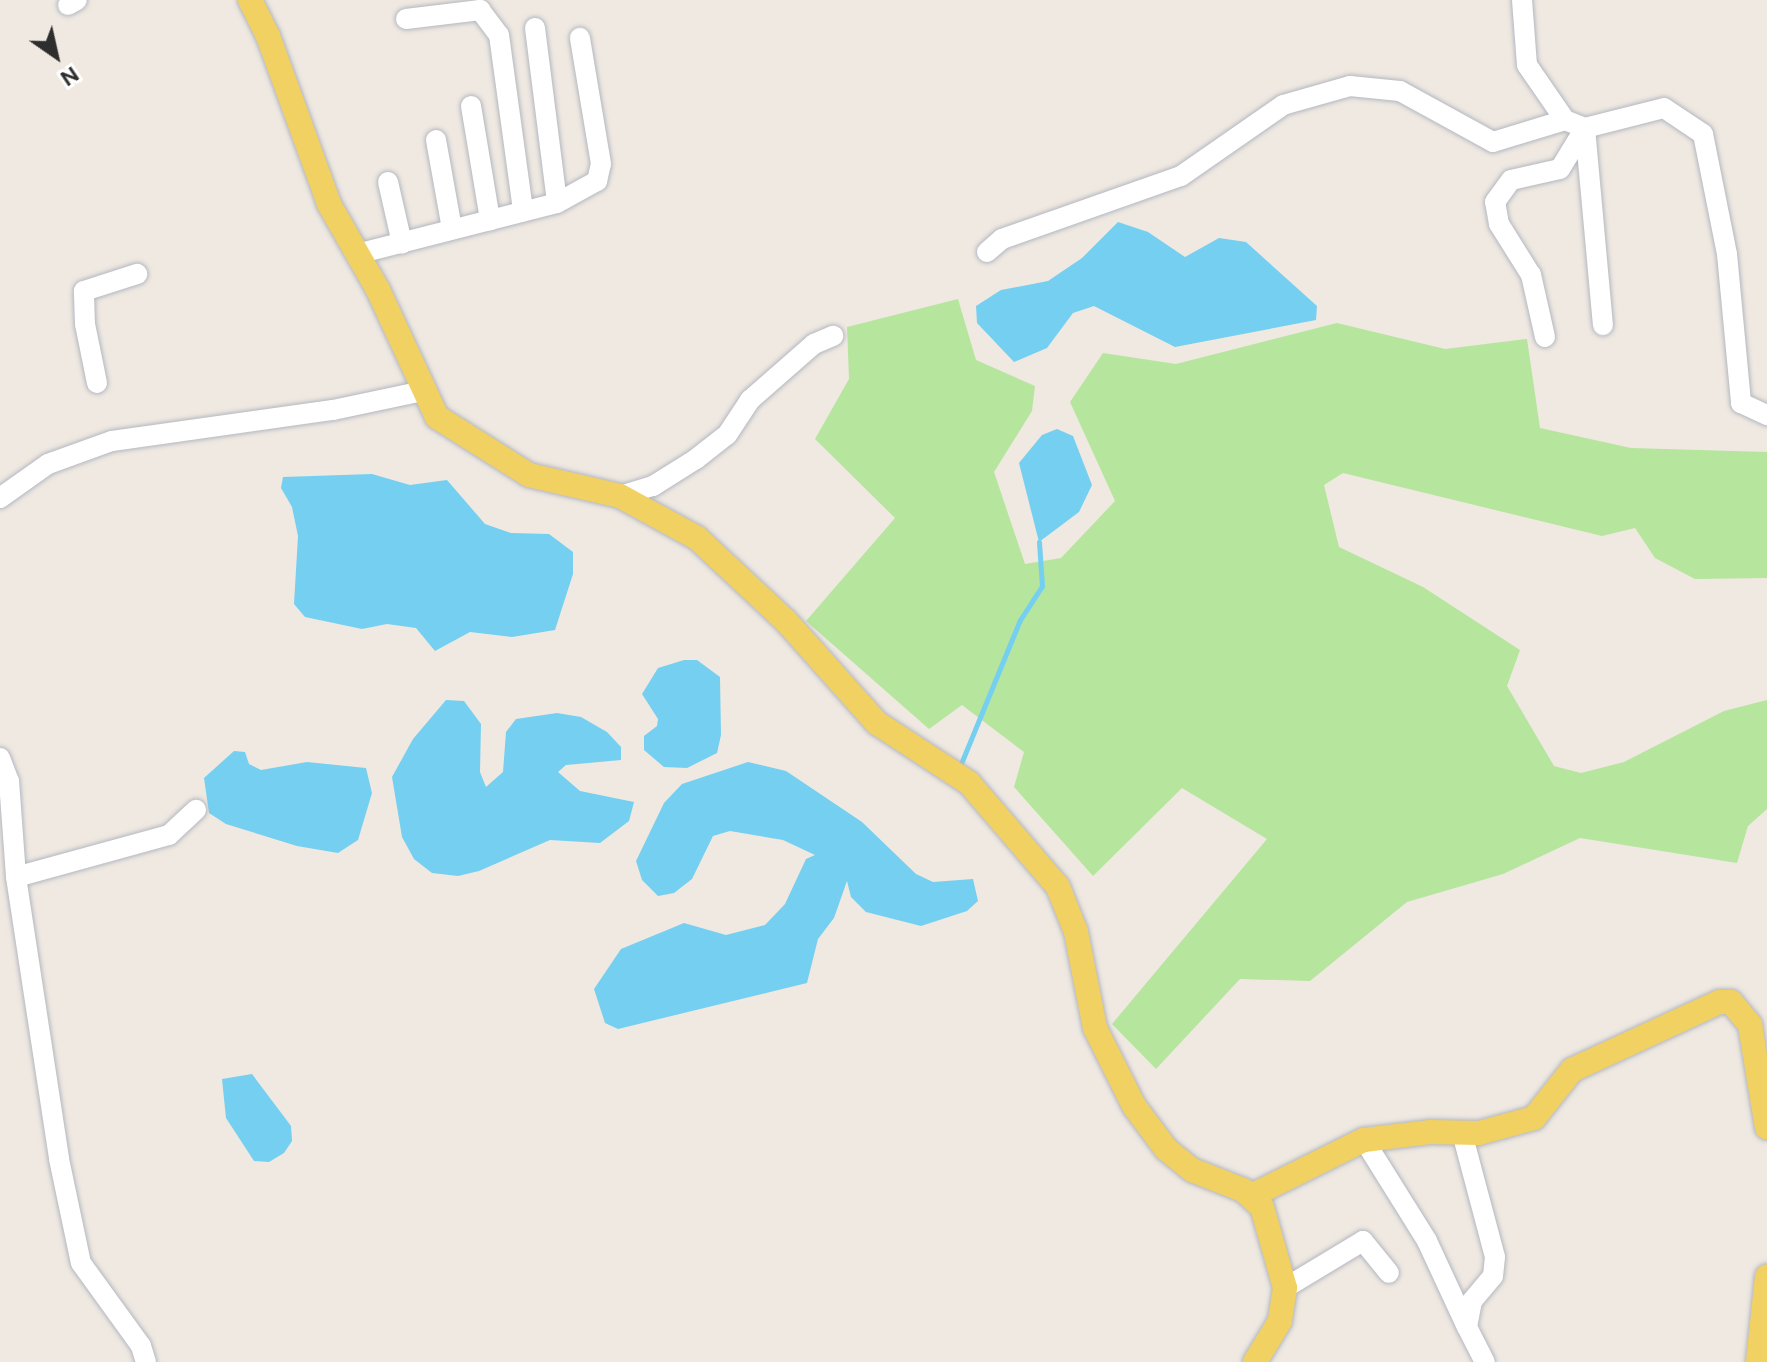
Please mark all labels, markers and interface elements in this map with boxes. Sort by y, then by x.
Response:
north arrow [16,16,96,96]
text: N [55,60,84,93]

